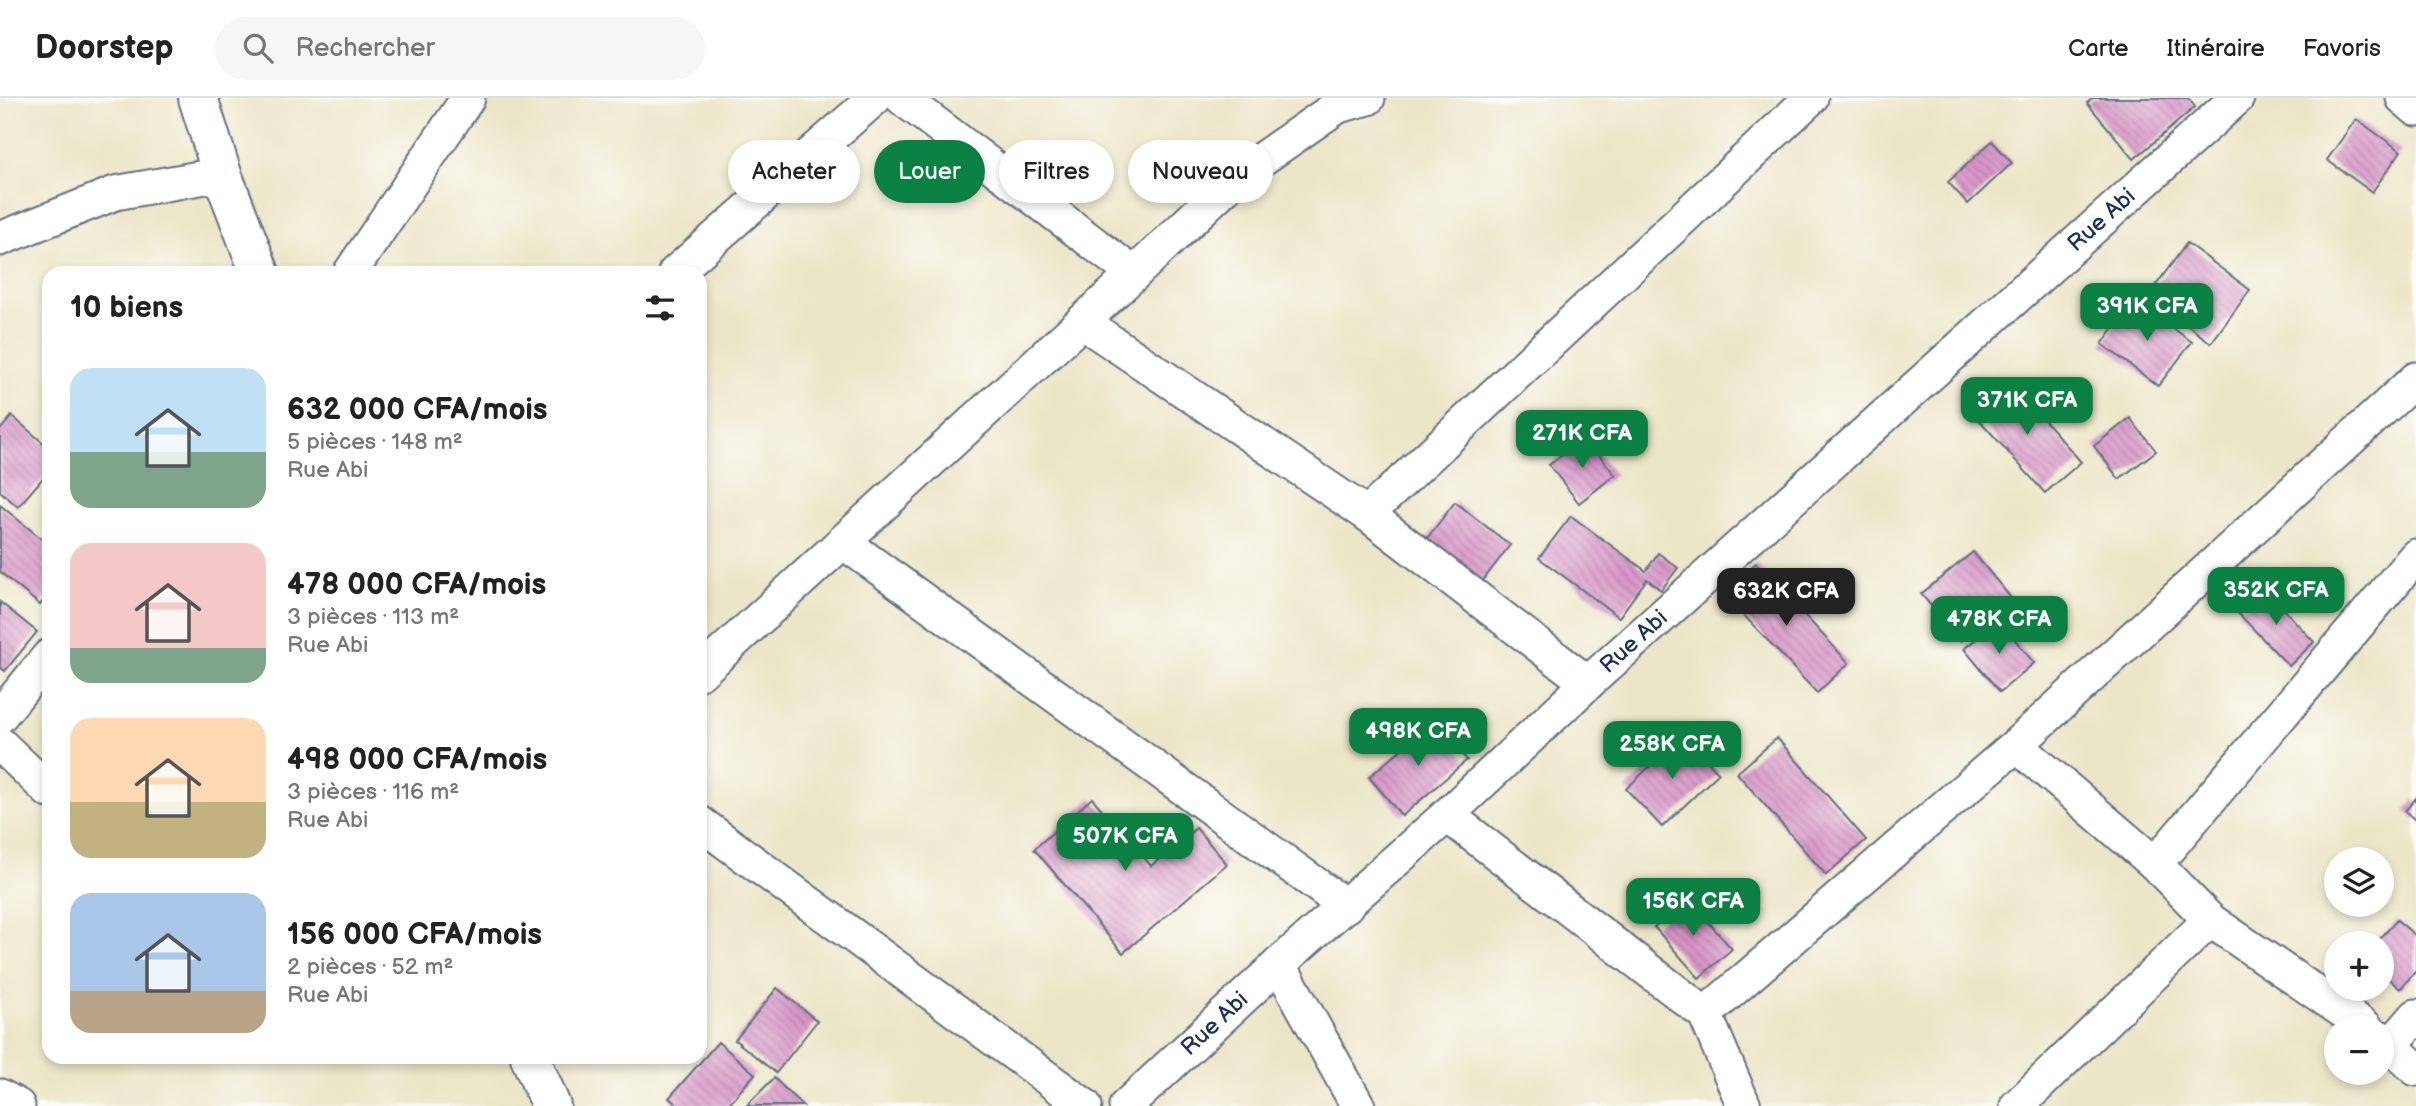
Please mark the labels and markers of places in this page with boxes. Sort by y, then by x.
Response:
pin: 391K CFA [2075,284,2219,343]
pin: 371K CFA [1955,378,2099,437]
pin: 271K CFA [1510,410,1654,470]
pin: 632K CFA [1714,568,1858,628]
pin: 352K CFA [2204,568,2348,627]
pin: 478K CFA [1927,596,2071,656]
pin: 498K CFA [1346,708,1490,768]
pin: 258K CFA [1600,722,1744,781]
pin: 507K CFA [1053,814,1197,873]
pin: 156K CFA [1621,878,1765,938]

